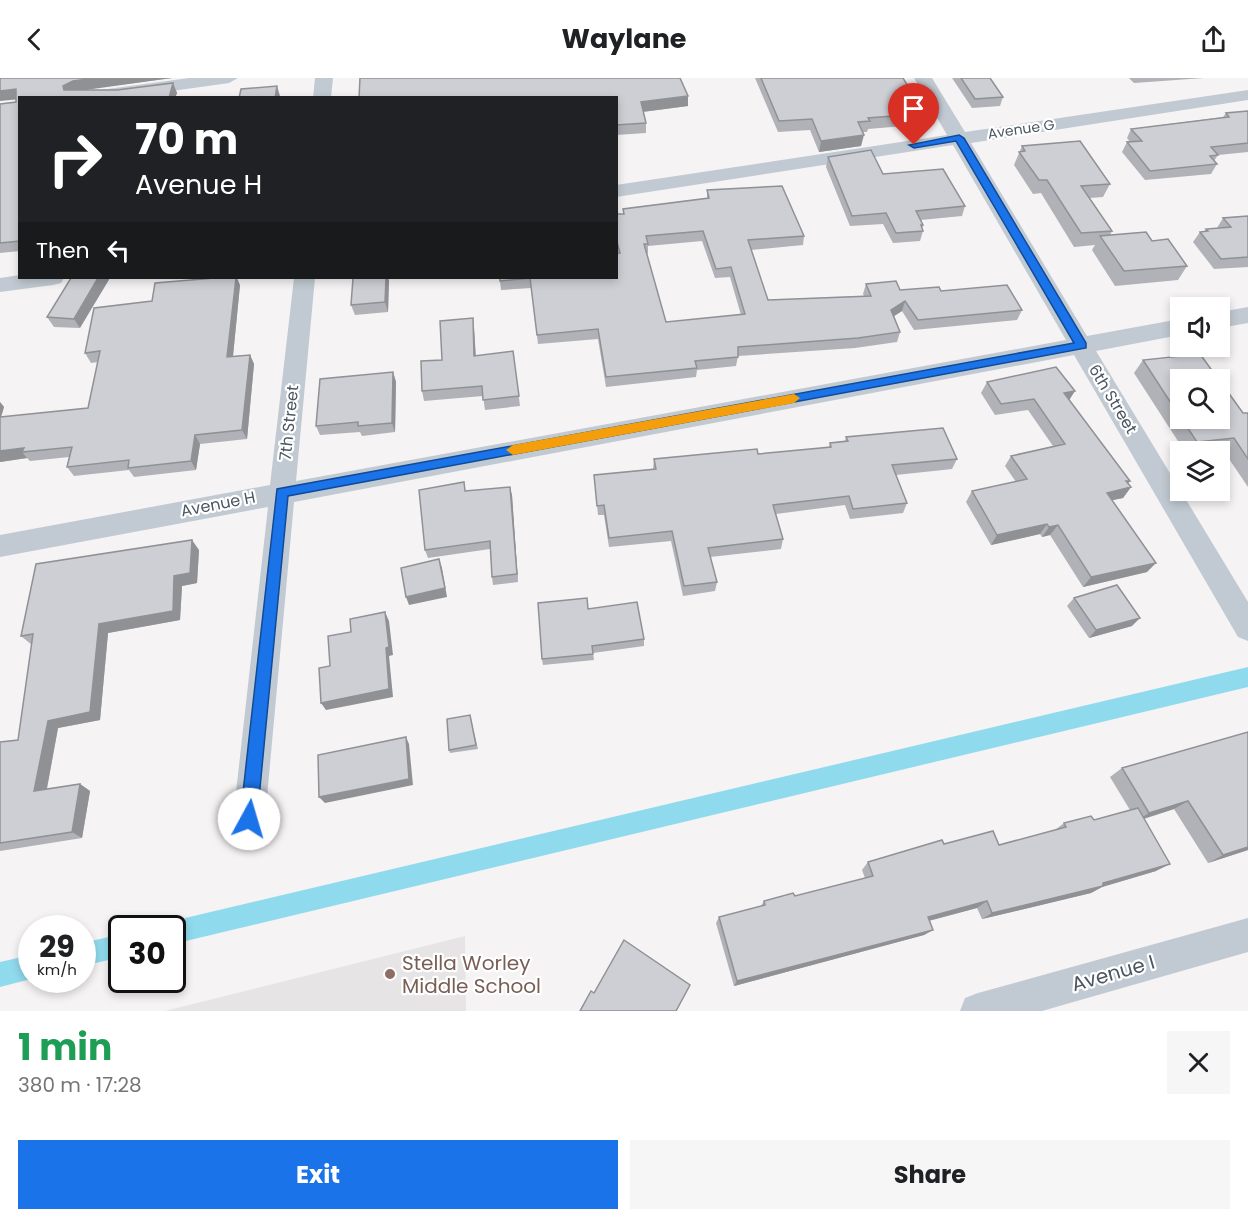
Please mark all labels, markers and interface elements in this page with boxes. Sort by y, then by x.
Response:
text: Waylane [562,20,686,57]
icon: back [18,23,51,56]
icon: share [1197,23,1230,56]
pin [888,83,939,145]
icon: arrive [897,92,930,125]
text: 70 m [135,110,238,169]
street label: Avenue G [986,114,1056,144]
icon: right [36,120,114,198]
text: Avenue H [135,166,262,203]
icon: left [102,234,135,267]
text: Then [36,235,90,266]
map controls [1170,297,1230,501]
button: sound [1170,297,1230,357]
street label: 6th Street [1083,360,1143,438]
button: search [1170,369,1230,429]
street label: 7th Street [274,384,304,462]
button: layers [1170,441,1230,501]
street label: Avenue H [179,486,257,522]
position arrow [217,787,281,851]
speed limit sign: 30 [108,915,186,993]
text: 29 [39,925,75,968]
street label: Avenue I [1068,948,1158,998]
place label: Stella Worley Middle School [402,949,541,1000]
text: km/h [37,959,77,980]
marker: Stella Worley Middle School [383,967,397,981]
text: 1 min [18,1022,112,1073]
button: close [1167,1031,1230,1094]
text: 380 m · 17:28 [18,1071,142,1099]
button: Exit [18,1140,618,1209]
button: Share [630,1140,1230,1209]

